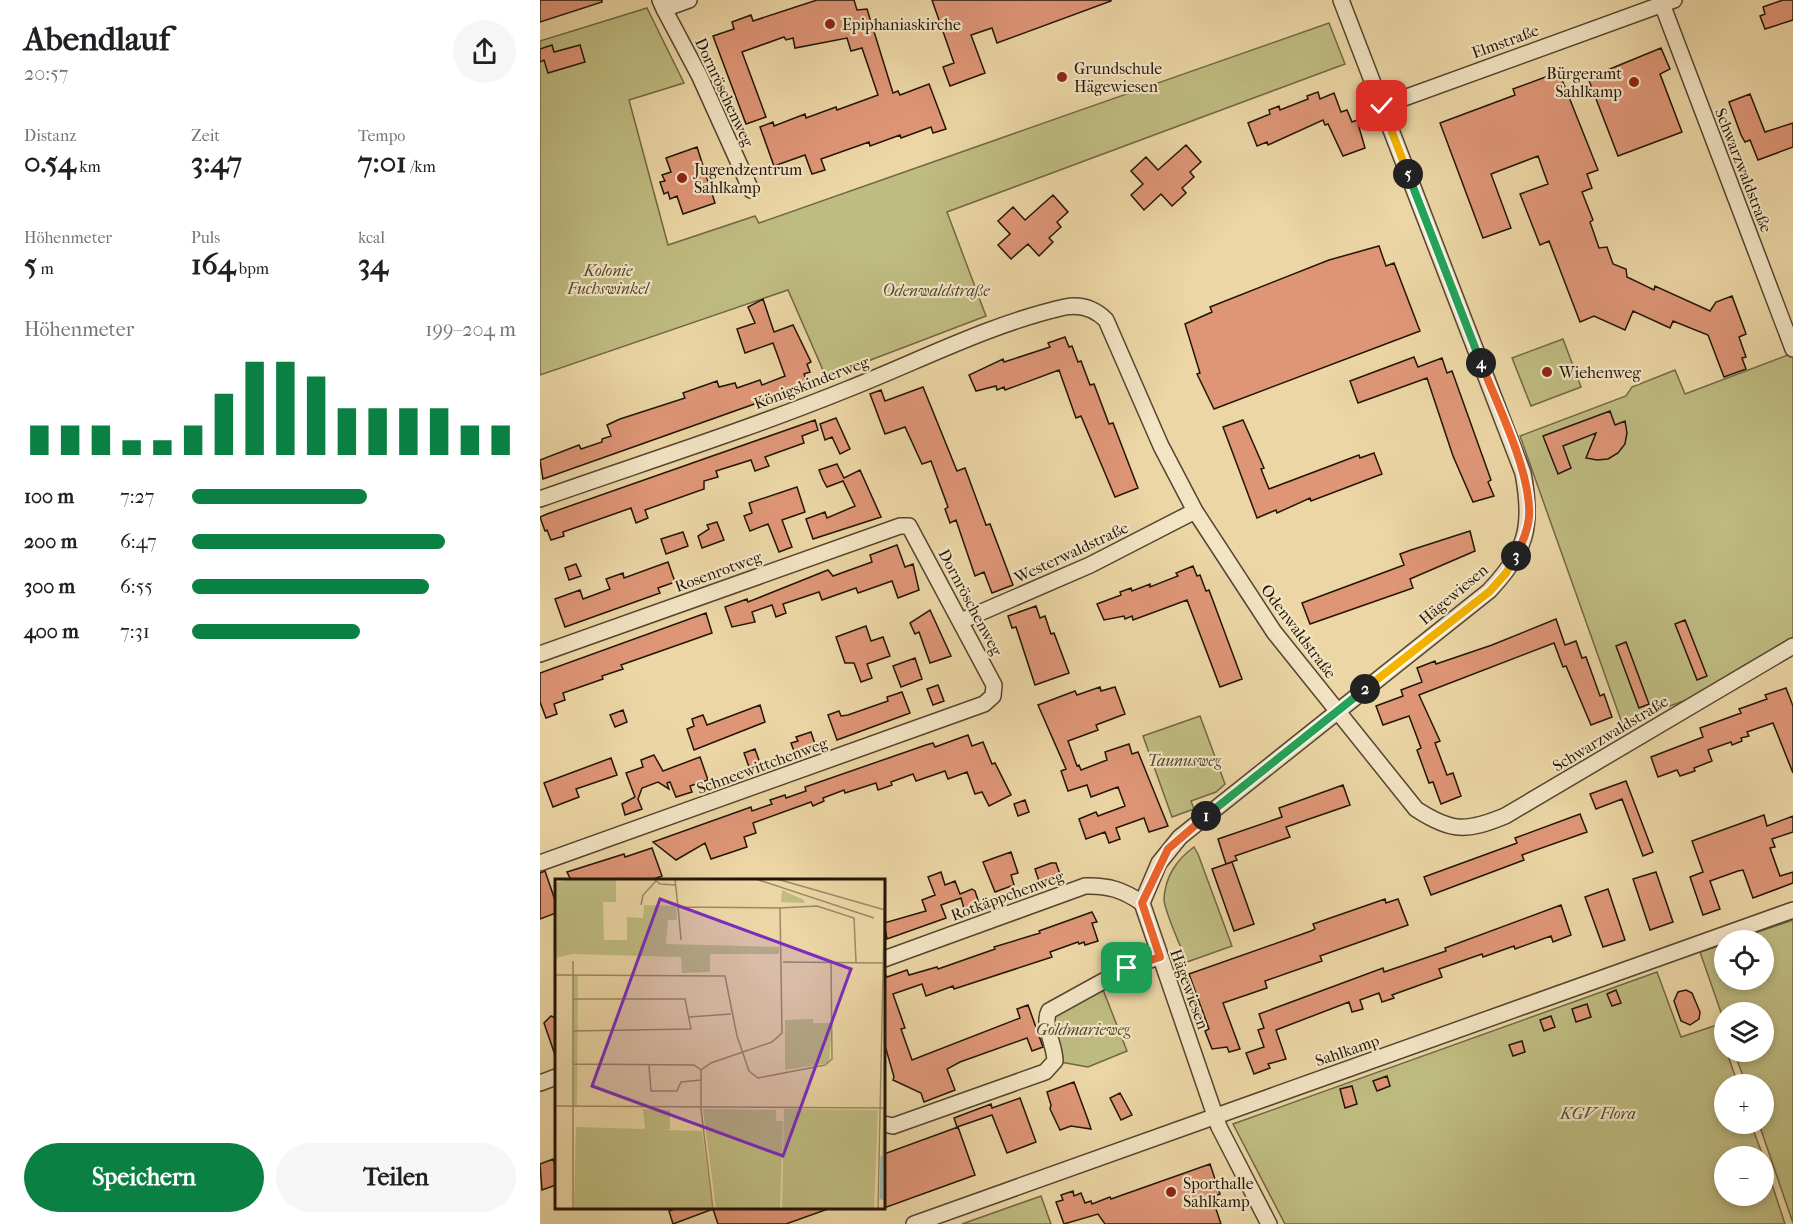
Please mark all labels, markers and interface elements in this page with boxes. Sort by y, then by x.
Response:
place label: Epiphaniaskirche [842,15,961,34]
marker: Epiphaniaskirche [823,17,837,31]
text: Abendlauf [24,20,170,59]
button: share [453,20,516,83]
street label: Elmstraße [1469,21,1541,62]
street label: Dornröschenweg [691,35,758,150]
place label: Grundschule Hägewiesen [1074,59,1162,96]
text: 20:57 [24,62,68,85]
place label: Bürgeramt Sahlkamp [1546,64,1622,101]
marker: Grundschule Hägewiesen [1055,70,1069,84]
marker: Bürgeramt Sahlkamp [1627,75,1641,89]
pin [1356,80,1407,131]
icon: check [1365,89,1398,122]
street label: Schwarzwaldstraße [1711,105,1776,235]
text: Distanz [24,126,76,145]
text: Zeit [191,126,220,145]
text: Tempo [358,126,405,145]
text: 0.54 [24,145,76,180]
text: 3:47 [191,145,242,180]
text: 7:01 [358,145,407,180]
text: km [76,157,101,176]
text: /km [407,157,436,176]
pin: 5 [1393,159,1423,189]
place label: Jugendzentrum Sahlkamp [692,160,803,197]
text: 5 [1405,164,1411,183]
marker: Jugendzentrum Sahlkamp [675,171,689,185]
text: Höhenmeter [24,228,112,247]
text: Puls [191,228,220,247]
text: kcal [358,228,385,247]
text: 5 [24,247,37,282]
text: 164 [191,247,235,282]
text: 34 [358,247,388,282]
text: m [37,259,54,278]
text: bpm [235,259,269,278]
park label: Kolonie Fuchswinkel [566,261,651,298]
park label: Odenwaldstraße [882,281,990,300]
text: Höhenmeter [24,318,134,341]
text: 199–204 m [425,318,516,341]
pin: 4 [1466,348,1496,378]
street label: Königskinderweg [751,352,872,413]
text: 4 [1476,353,1486,372]
place label: Wiehenweg [1558,363,1641,382]
marker: Wiehenweg [1540,365,1554,379]
text: 100 m [24,485,74,508]
text: 7:27 [120,485,154,508]
street label: Westerwaldstraße [1010,518,1131,588]
text: 200 m [24,530,77,553]
text: 6:47 [120,530,157,553]
pin: 3 [1501,541,1531,571]
street label: Dornröschenweg [935,546,1007,659]
text: 3 [1513,546,1519,565]
street label: Rosenrotweg [672,547,765,596]
street label: Hägewiesen [1415,560,1492,629]
text: 300 m [24,575,75,598]
text: 6:55 [120,575,153,598]
street label: Odenwaldstraße [1257,580,1340,682]
text: 400 m [24,620,79,643]
text: 7:31 [120,620,150,643]
pin: 2 [1350,674,1380,704]
text: 2 [1361,679,1369,698]
street label: Schwarzwaldstraße [1549,691,1672,775]
street label: Schneewittchenweg [694,733,831,798]
park label: Taunusweg [1147,751,1222,770]
pin: 1 [1191,801,1221,831]
text: 1 [1203,806,1209,825]
street label: Rotkäppchenweg [948,866,1067,925]
inset map [555,879,885,1209]
map controls [1714,930,1774,1206]
button: locate [1714,930,1774,990]
pin [1101,942,1152,993]
street label: Hägewiesen [1166,946,1213,1033]
icon: arrive [1110,951,1143,984]
button: layers [1714,1002,1774,1062]
park label: Goldmarieweg [1036,1020,1131,1039]
street label: Sahlkamp [1313,1031,1382,1070]
button: + [1714,1074,1774,1134]
park label: KGV Flora [1559,1104,1636,1123]
button: Speichern [24,1143,264,1212]
button: Teilen [276,1143,516,1212]
button: − [1714,1146,1774,1206]
place label: Sporthalle Sahlkamp [1183,1174,1254,1211]
marker: Sporthalle Sahlkamp [1164,1185,1178,1199]

